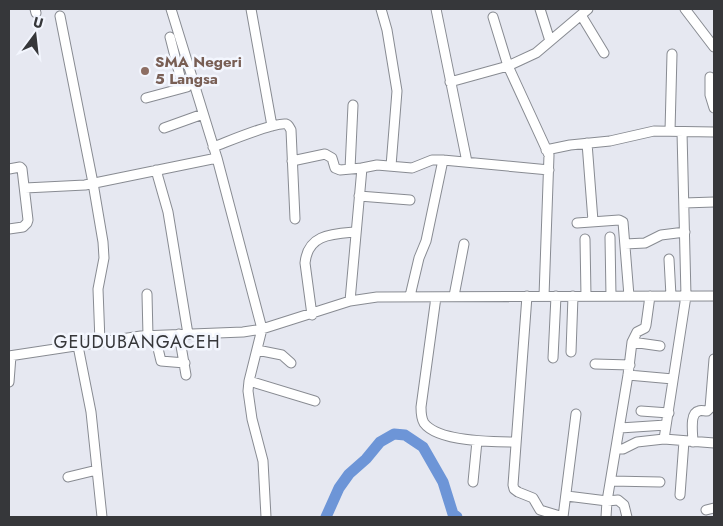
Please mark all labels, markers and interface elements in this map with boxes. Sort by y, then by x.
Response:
north arrow [10,10,60,60]
text: U [31,12,46,33]
place label: SMA Negeri 5 Langsa [155,51,242,90]
marker: SMA Negeri 5 Langsa [139,65,151,77]
district label: GEUDUBANGACEH [53,329,221,355]

